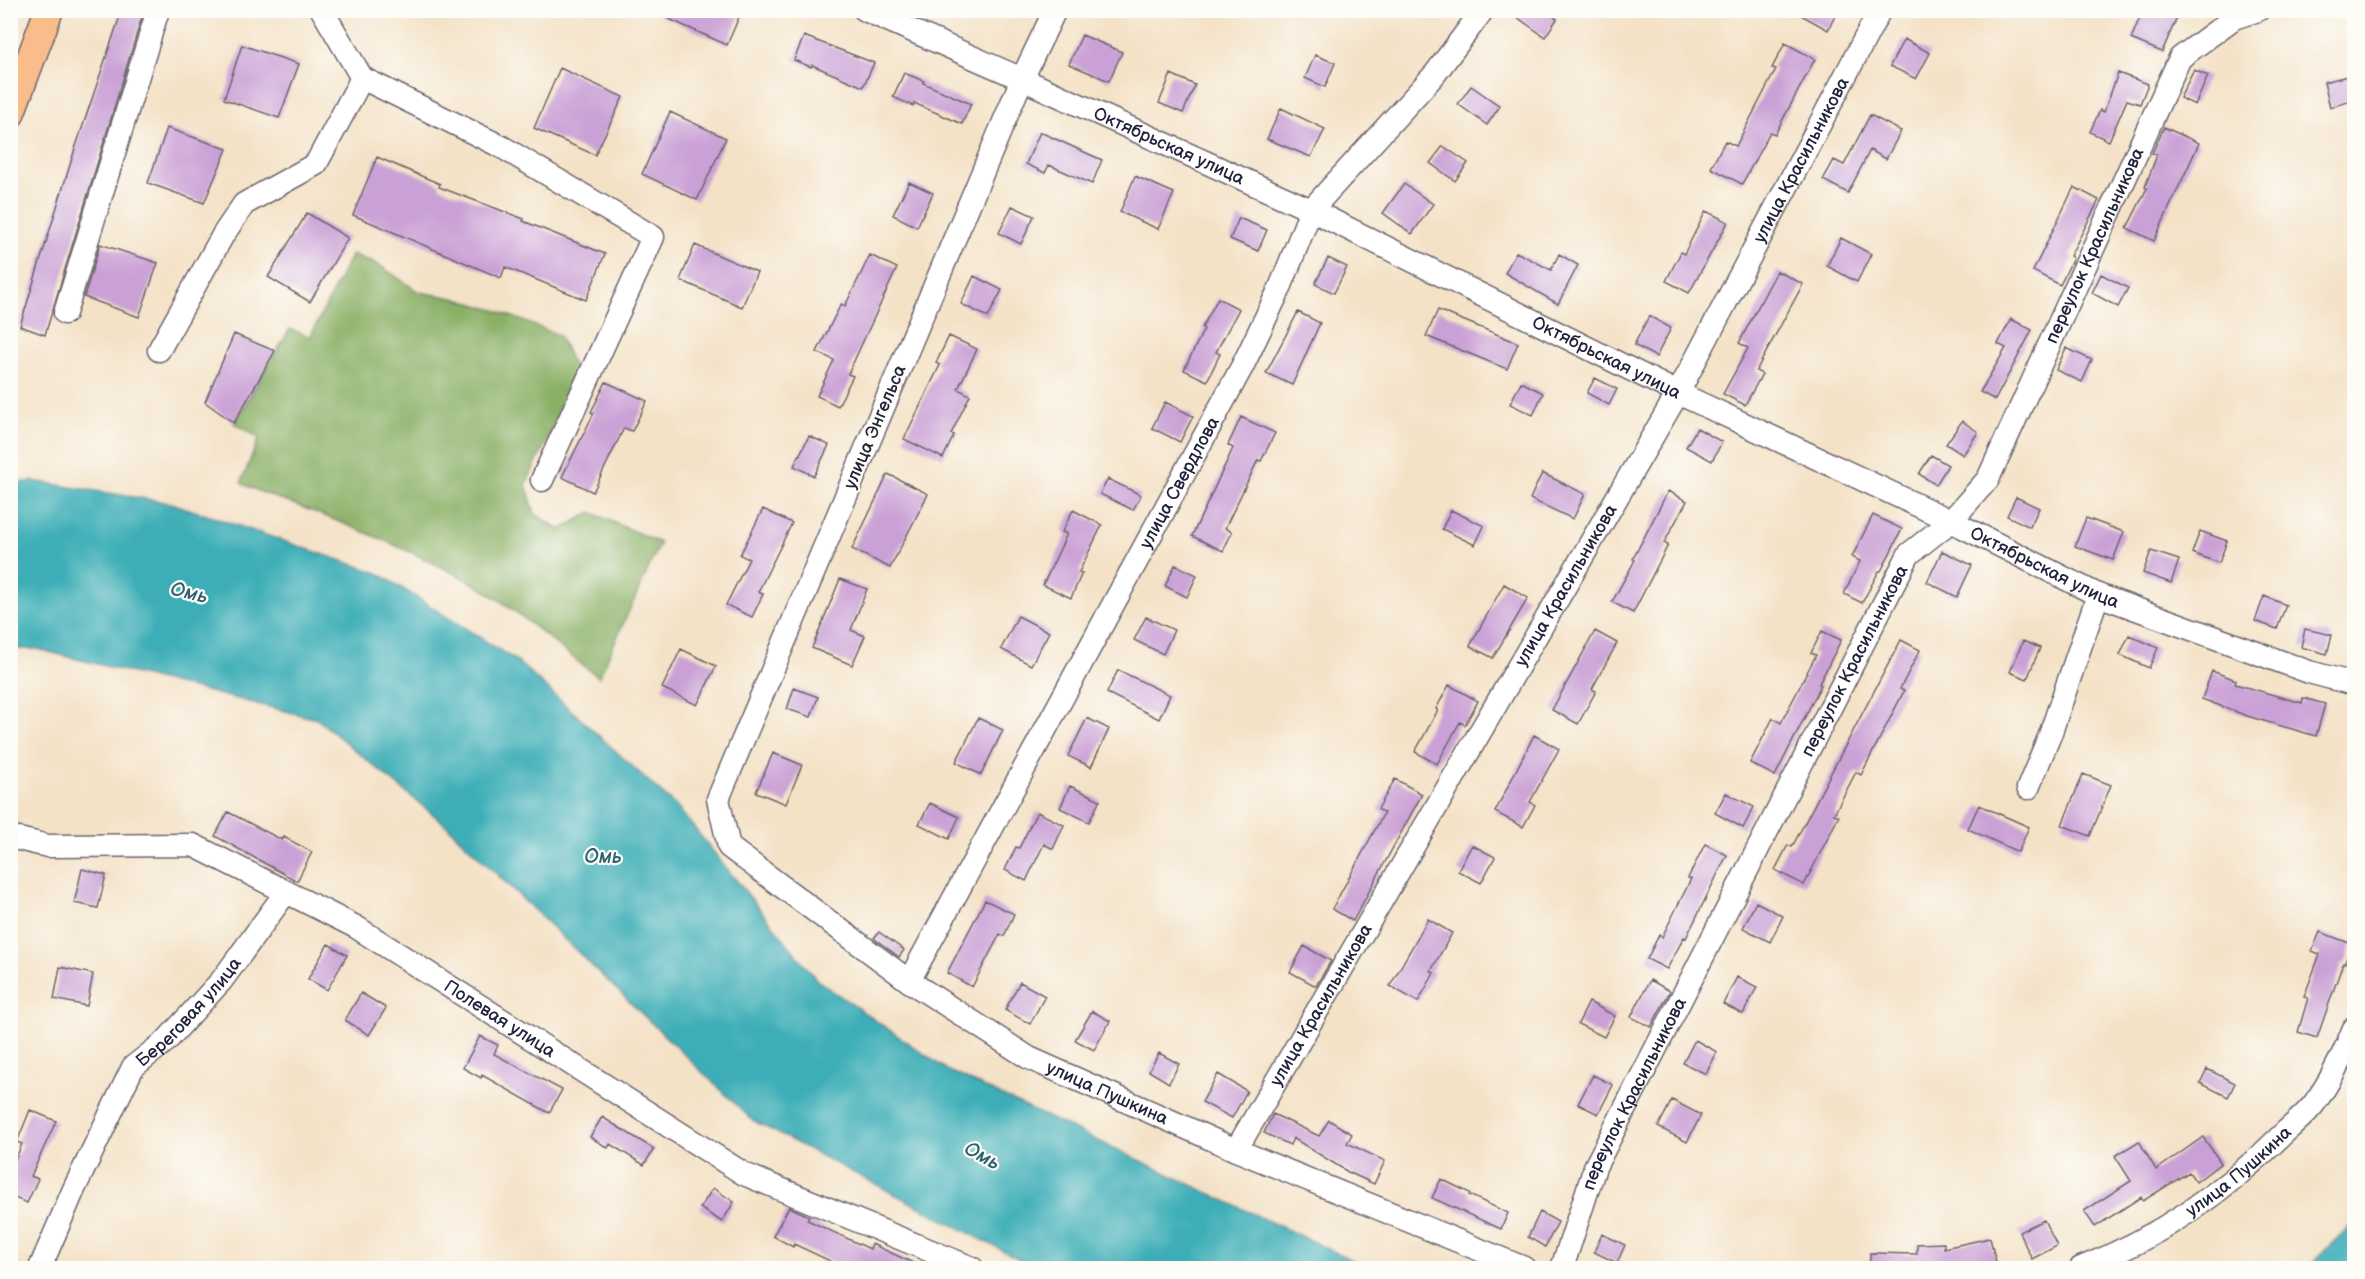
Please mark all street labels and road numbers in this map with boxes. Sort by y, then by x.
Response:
street label: улица Красильникова [1749,73,1853,246]
street label: Октябрьская улица [1090,102,1248,189]
street label: переулок Красильникова [2041,144,2148,347]
street label: Октябрьская улица [1529,312,1685,403]
street label: улица Энгельса [839,361,911,492]
street label: улица Свердлова [1135,413,1224,552]
street label: улица Красильникова [1510,500,1621,670]
street label: Октябрьская улица [1967,522,2122,612]
street label: переулок Красильникова [1797,561,1912,760]
street label: улица Красильникова [1265,920,1376,1090]
street label: Береговая улица [132,953,246,1071]
street label: Полевая улица [440,975,560,1062]
street label: переулок Красильникова [1578,994,1691,1193]
street label: улица Пушкина [1043,1057,1172,1129]
street label: улица Пушкина [2182,1121,2296,1221]

